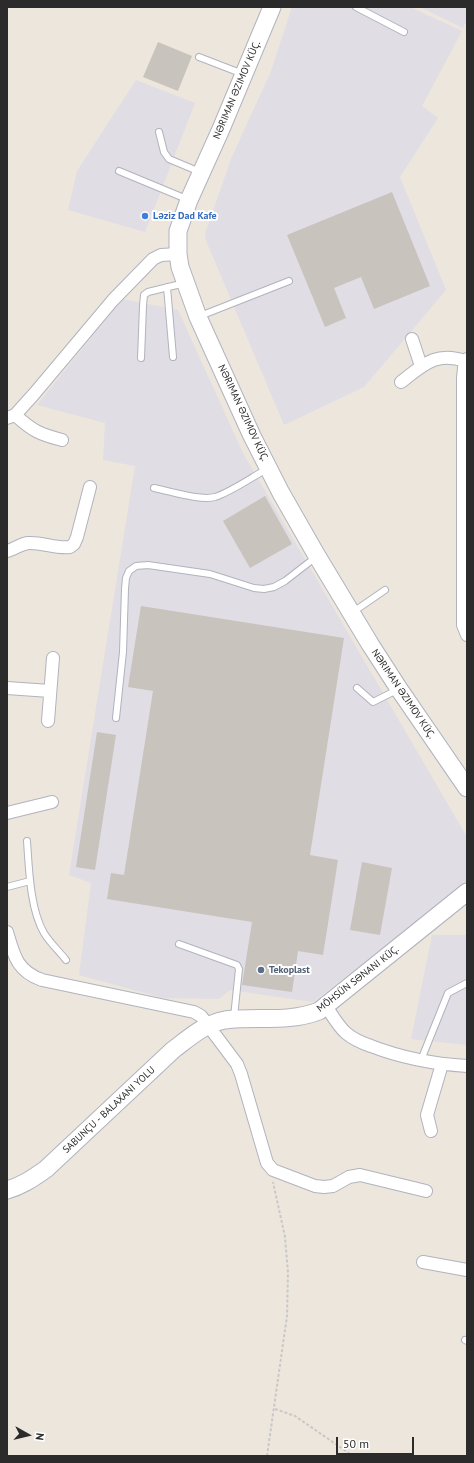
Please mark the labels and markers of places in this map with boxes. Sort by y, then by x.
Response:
place label: Ləziz Dad Kafe [153,210,217,222]
marker: Ləziz Dad Kafe [140,211,150,221]
place label: Tekoplast [269,964,310,976]
marker: Tekoplast [256,965,266,975]

